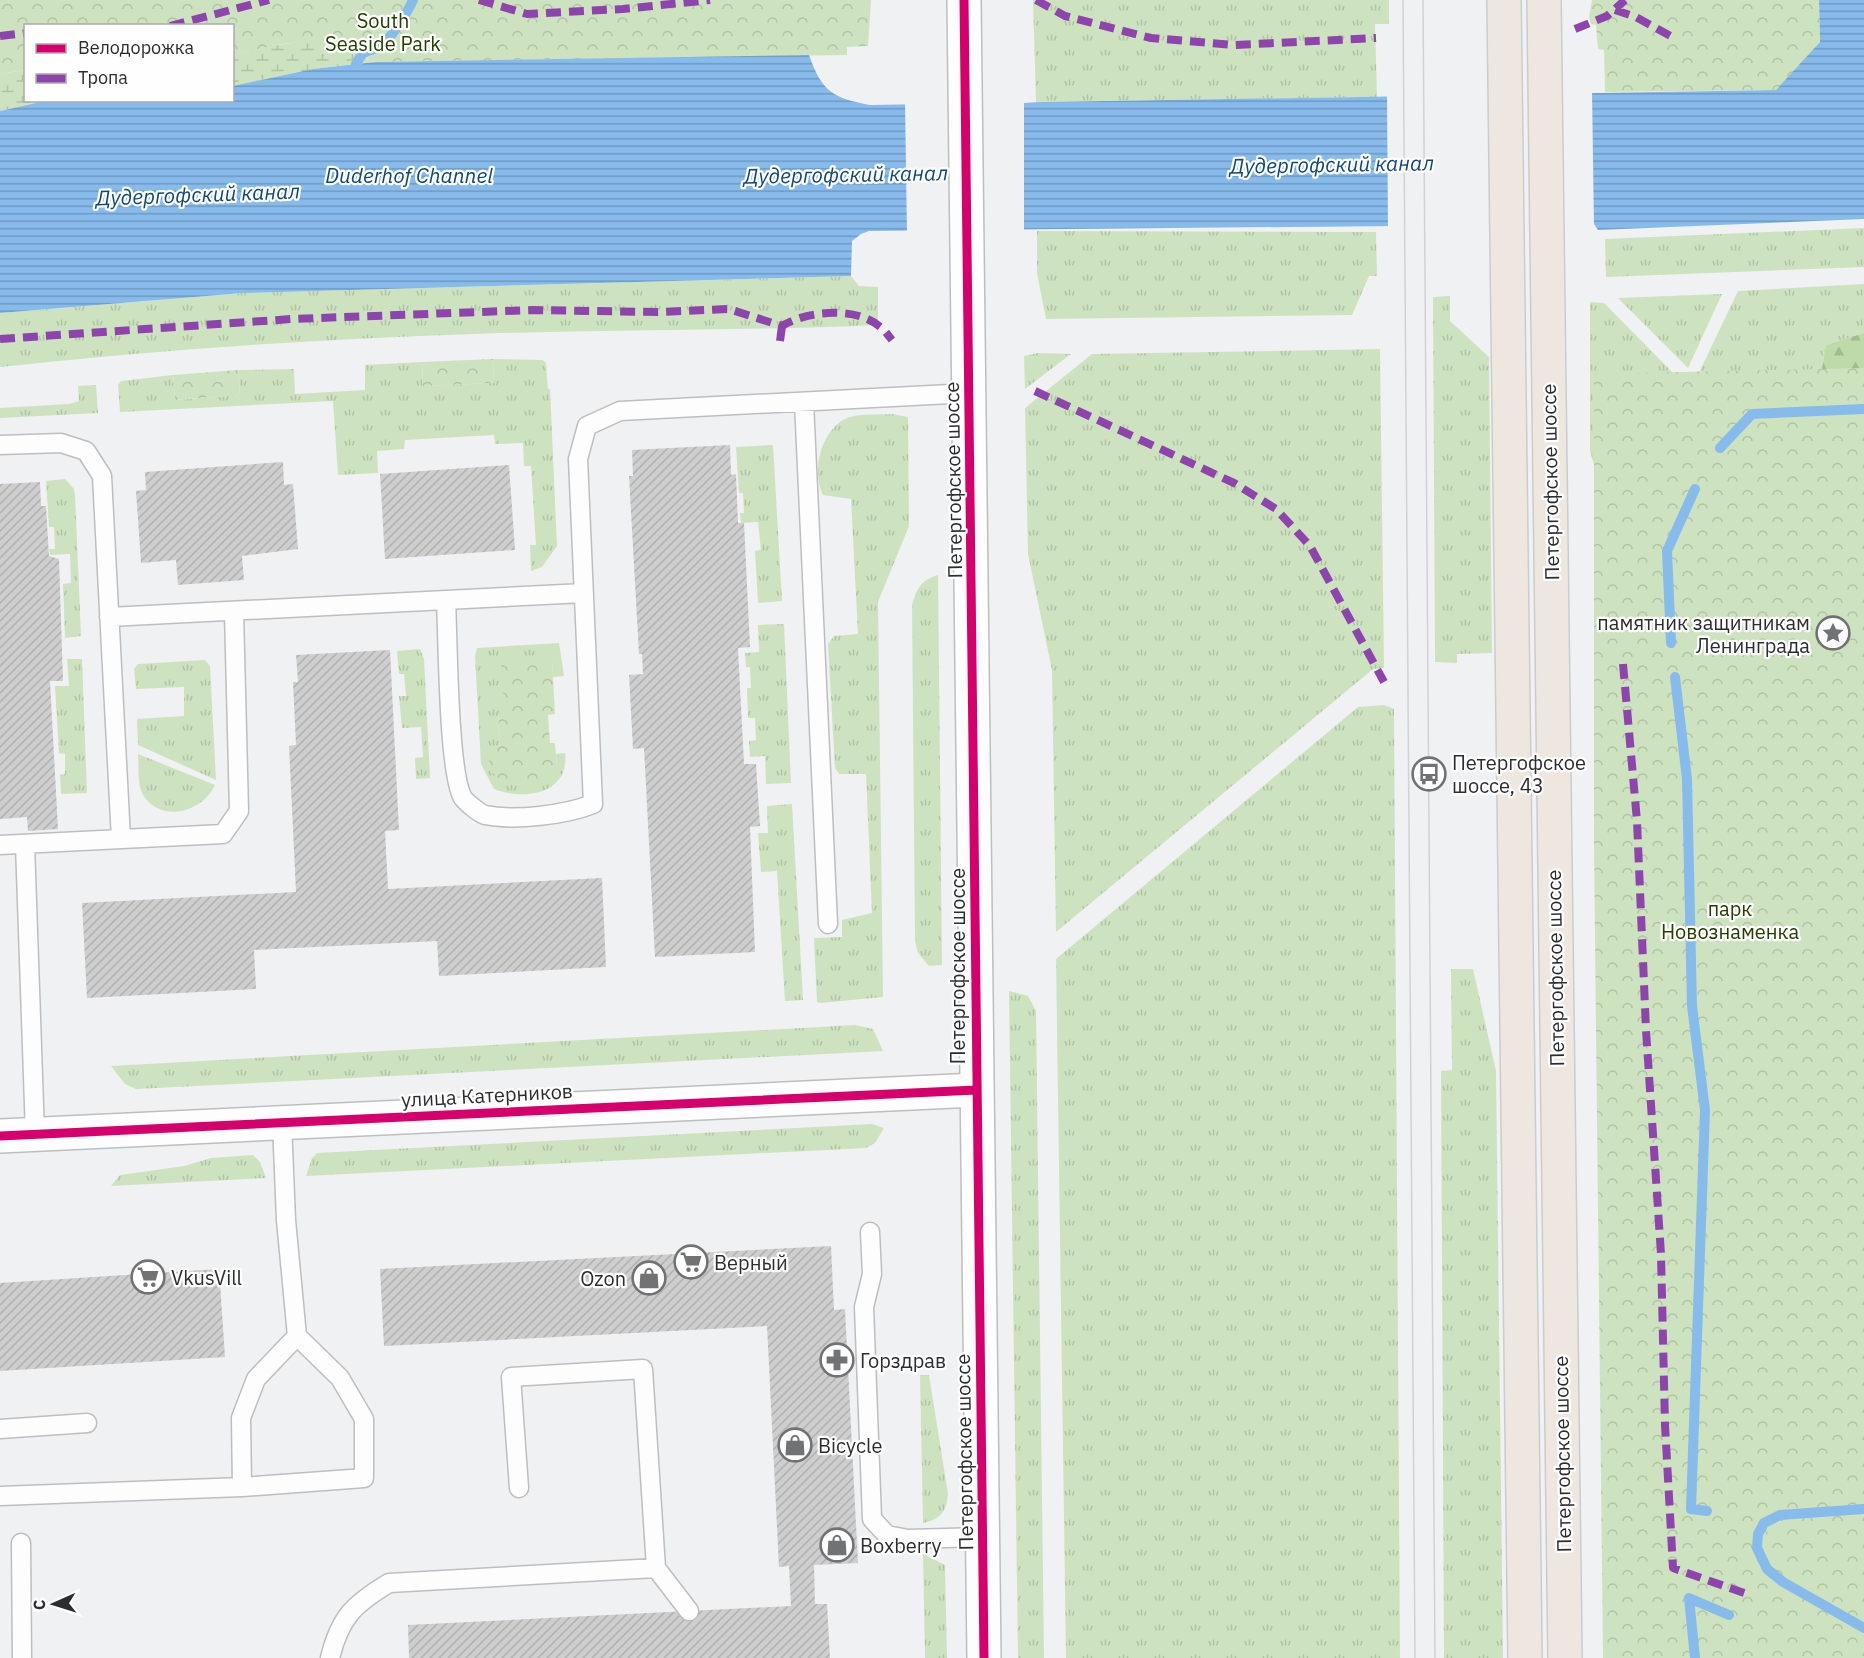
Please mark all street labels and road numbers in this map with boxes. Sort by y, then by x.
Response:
street label: Петергофское шоссе [938,381,968,579]
street label: Петергофское шоссе [1535,383,1565,581]
street label: Петергофское шоссе [944,868,971,1064]
street label: Петергофское шоссе [1540,869,1570,1067]
street label: улица Катерников [400,1077,574,1113]
street label: Петергофское шоссе [949,1353,979,1551]
street label: Петергофское шоссе [1547,1355,1577,1553]

